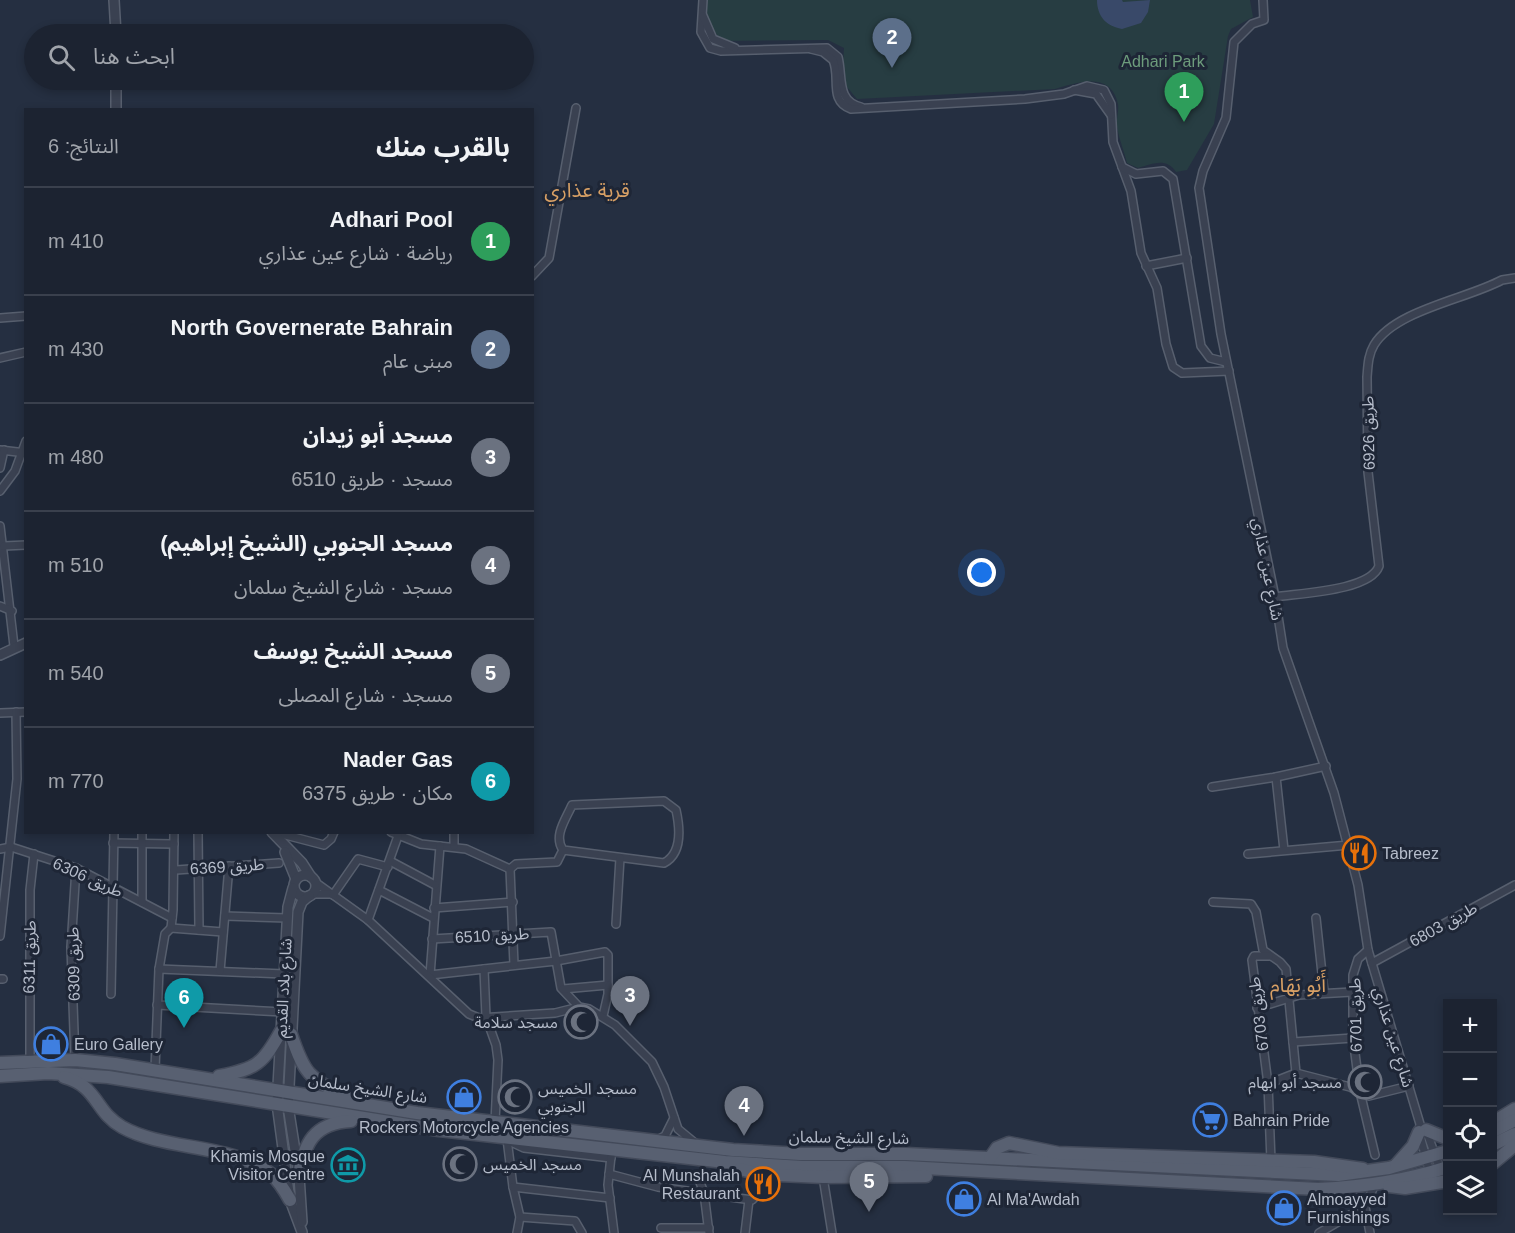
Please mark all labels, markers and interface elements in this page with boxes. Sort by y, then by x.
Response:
pin: 2 [872,19,912,68]
search box [24,24,534,90]
icon: search [45,41,78,74]
text: ابحث هنا [93,44,175,69]
park label: Adhari Park [1121,53,1206,70]
pin: 1 [1164,72,1204,122]
text: بالقرب منك [376,132,510,162]
text: النتائج: 6 [48,135,119,157]
district label: قرية عذاري [544,179,630,206]
text: Adhari Pool [330,207,453,232]
text: 410 m [48,230,104,252]
text: 1 [485,230,496,252]
text: رياضة · شارع عين عذاري [259,242,453,264]
text: North Governerate Bahrain [171,315,453,340]
text: 430 m [48,338,104,360]
text: 2 [485,338,496,360]
text: مبنى عام [383,350,453,372]
street label: طريق 6926 [1359,395,1380,470]
text: مسجد أبو زيدان [303,423,453,448]
text: 480 m [48,446,104,468]
text: 3 [485,446,496,468]
text: مسجد · طريق 6510 [291,468,453,490]
street label: شارع عين عذاري [1245,516,1286,623]
text: مسجد الجنوبي (الشيخ إبراهيم) [160,531,453,556]
text: 510 m [48,554,104,576]
text: 4 [485,554,496,576]
your location [967,558,996,587]
text: مسجد · شارع الشيخ سلمان [234,576,453,598]
text: مسجد الشيخ يوسف [254,639,453,664]
text: 540 m [48,662,104,684]
text: 5 [485,662,496,684]
text: مسجد · شارع المصلى [279,684,453,706]
text: Nader Gas [343,747,453,772]
text: 770 m [48,770,104,792]
text: 6 [485,770,496,792]
text: مكان · طريق 6375 [302,782,453,804]
restaurant icon: Tabreez [1341,835,1377,871]
place label: Tabreez [1382,845,1439,862]
street label: طريق 6306 [50,855,125,902]
street label: طريق 6369 [189,855,265,880]
street label: طريق 6803 [1407,899,1481,952]
street label: طريق 6311 [20,920,41,994]
street label: طريق 6510 [454,925,530,948]
street label: طريق 6309 [64,926,85,1001]
street label: شارع بلاد القديم [272,938,299,1039]
district label: أَبُو بَهَام [1270,969,1326,1000]
pin: 3 [610,976,650,1026]
street label: طريق 6703 [1246,976,1273,1052]
street label: طريق 6701 [1346,977,1367,1052]
pin: 6 [164,978,204,1028]
street label: شارع عين عذاري [1366,985,1417,1091]
map controls [1443,999,1497,1215]
button: + [1443,999,1497,1053]
mosque icon: مسجد سلامة [563,1004,599,1040]
place label: مسجد سلامة [475,1014,558,1031]
shop icon: Euro Gallery [33,1026,69,1062]
place label: Euro Gallery [74,1036,163,1053]
button: − [1443,1053,1497,1107]
mosque icon: مسجد أبو ابهام [1347,1064,1383,1100]
street label: شارع الشيخ سلمان [307,1071,429,1110]
place label: مسجد أبو ابهام [1248,1073,1342,1095]
shop icon: Rockers Motorcycle Agencies [446,1079,482,1115]
mosque icon: مسجد الخميس الجنوبي [497,1079,533,1115]
place label: مسجد الخميس الجنوبي [538,1080,637,1119]
pin: 4 [724,1086,764,1136]
supermarket icon: Bahrain Pride [1192,1102,1228,1138]
button: locate [1443,1107,1497,1161]
place label: Bahrain Pride [1233,1112,1330,1129]
place label: Rockers Motorcycle Agencies [359,1119,569,1136]
street label: شارع الشيخ سلمان [789,1128,909,1151]
mosque icon: مسجد الخميس [442,1146,478,1182]
museum icon: Khamis Mosque Visitor Centre [330,1147,366,1183]
place label: Khamis Mosque Visitor Centre [210,1148,325,1183]
place label: مسجد الخميس [483,1156,582,1174]
button: layers [1443,1161,1497,1215]
pin: 5 [850,1162,888,1212]
restaurant icon: Al Munshalah Restaurant [745,1166,781,1202]
place label: Al Munshalah Restaurant [643,1167,741,1202]
shop icon: Al Ma'Awdah [946,1181,982,1217]
shop icon: Almoayyed Furnishings [1266,1190,1302,1226]
place label: Al Ma'Awdah [987,1191,1080,1208]
place label: Almoayyed Furnishings [1307,1191,1390,1226]

